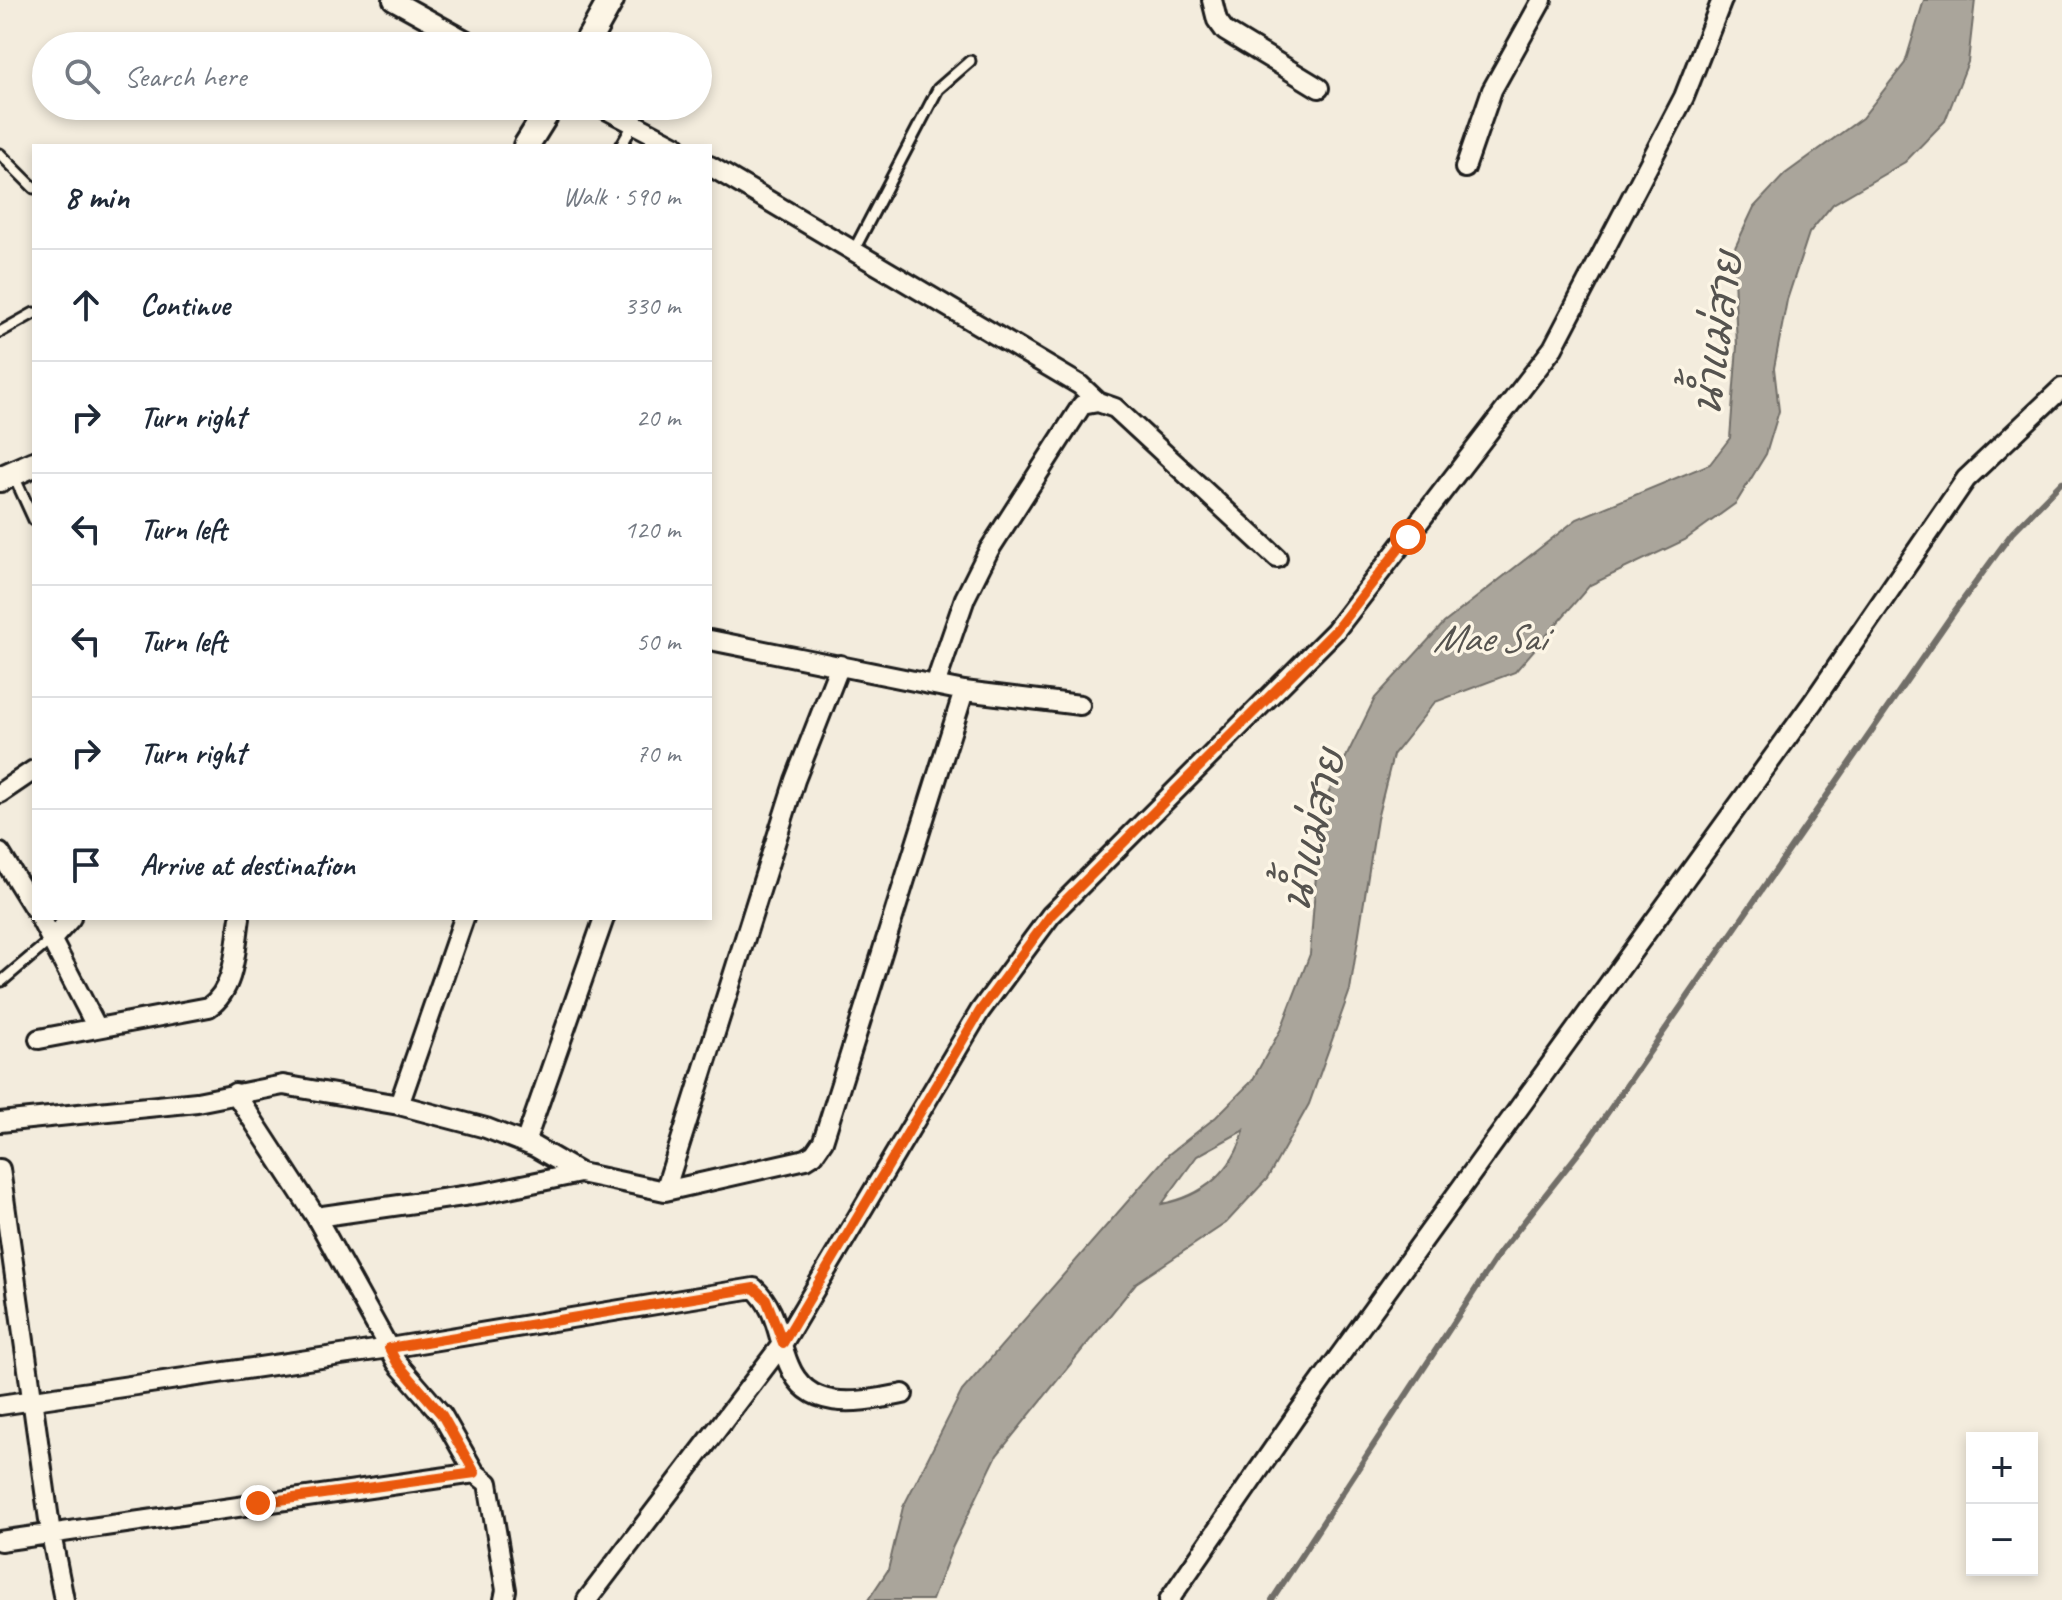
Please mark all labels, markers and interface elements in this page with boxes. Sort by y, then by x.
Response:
search box [32,32,712,120]
icon: search [60,54,104,98]
text: Search here [124,57,246,95]
text: 8 min [64,175,129,218]
text: Walk · 590 m [563,180,680,213]
water label: น้ำแม่สาย [1670,244,1755,417]
icon: ahead [64,283,108,327]
text: Continue [140,286,230,324]
text: 330 m [624,289,680,322]
icon: right [64,395,108,439]
text: Turn right [140,398,245,436]
text: 20 m [636,401,680,434]
icon: left [64,507,108,551]
text: Turn left [140,510,227,548]
text: 120 m [624,513,680,546]
route start [1390,519,1426,555]
water label: Mae Sai [1433,613,1555,663]
icon: left [64,619,108,663]
text: Turn left [140,622,227,660]
text: 50 m [636,625,680,658]
icon: right [64,731,108,775]
text: Turn right [140,734,245,772]
text: 70 m [636,737,680,770]
water label: น้ำแม่สาย [1260,739,1357,915]
icon: arrive [64,843,108,887]
text: Arrive at destination [140,846,355,884]
map controls [1966,1432,2038,1576]
button: + [1966,1432,2038,1504]
route end [240,1485,276,1521]
button: − [1966,1504,2038,1576]

